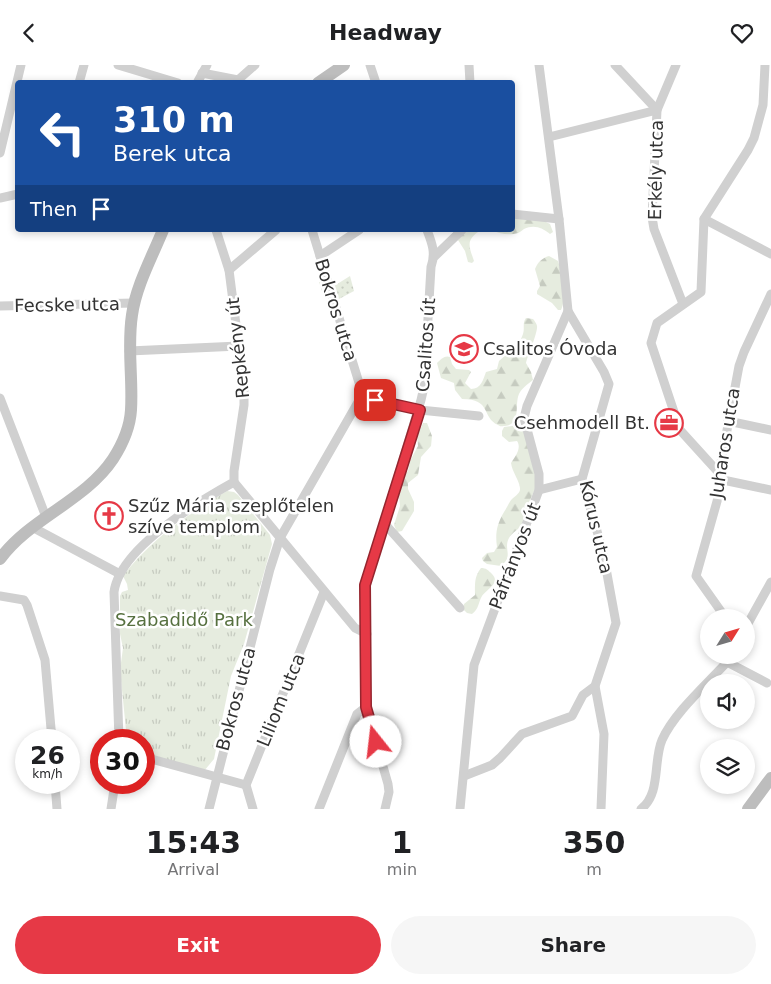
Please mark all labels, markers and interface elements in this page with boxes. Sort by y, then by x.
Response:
icon: back [15,19,43,47]
icon: heart [728,19,756,47]
text: Headway [329,20,442,45]
icon: left [30,100,95,165]
text: 310 m [113,100,235,140]
street label: Erkély utca [644,120,667,220]
text: Berek utca [113,141,232,166]
icon: arrive [87,195,115,223]
text: Then [30,198,77,220]
street label: Bokros utca [311,256,362,364]
street label: Fecske utca [14,293,120,316]
street label: Repkény út [222,297,253,400]
street label: Csalitos út [412,297,439,393]
school or university icon: Csalitos Óvoda [449,334,479,364]
place label: Csalitos Óvoda [483,338,617,359]
pin [354,379,396,421]
icon: arrive [361,386,389,414]
street label: Juharos utca [705,386,744,501]
office icon: Csehmodell Bt. [654,408,684,438]
place label: Csehmodell Bt. [514,412,650,433]
street label: Kórus utca [576,478,617,576]
place label: Szűz Mária szeplőtelen szíve templom [128,495,334,537]
street label: Páfrányos út [485,500,544,612]
church icon: Szűz Mária szeplőtelen szíve templom [94,501,124,531]
park label: Szabadidő Park [115,609,253,630]
north arrow [700,609,755,664]
map controls [700,609,755,794]
street label: Bokros utca [212,645,259,753]
street label: Liliom utca [252,650,309,750]
button: sound [700,674,755,729]
position arrow [349,715,401,767]
speed limit sign: 30 [90,729,155,794]
button: layers [700,739,755,794]
text: 26 [30,741,65,770]
text: km/h [32,767,63,781]
text: 15:43 [146,825,241,860]
text: 1 [391,825,412,860]
text: 350 [563,825,625,860]
text: Arrival [167,860,219,879]
text: min [387,860,417,879]
text: m [586,860,602,879]
button: Exit [15,916,381,974]
button: Share [391,916,756,974]

